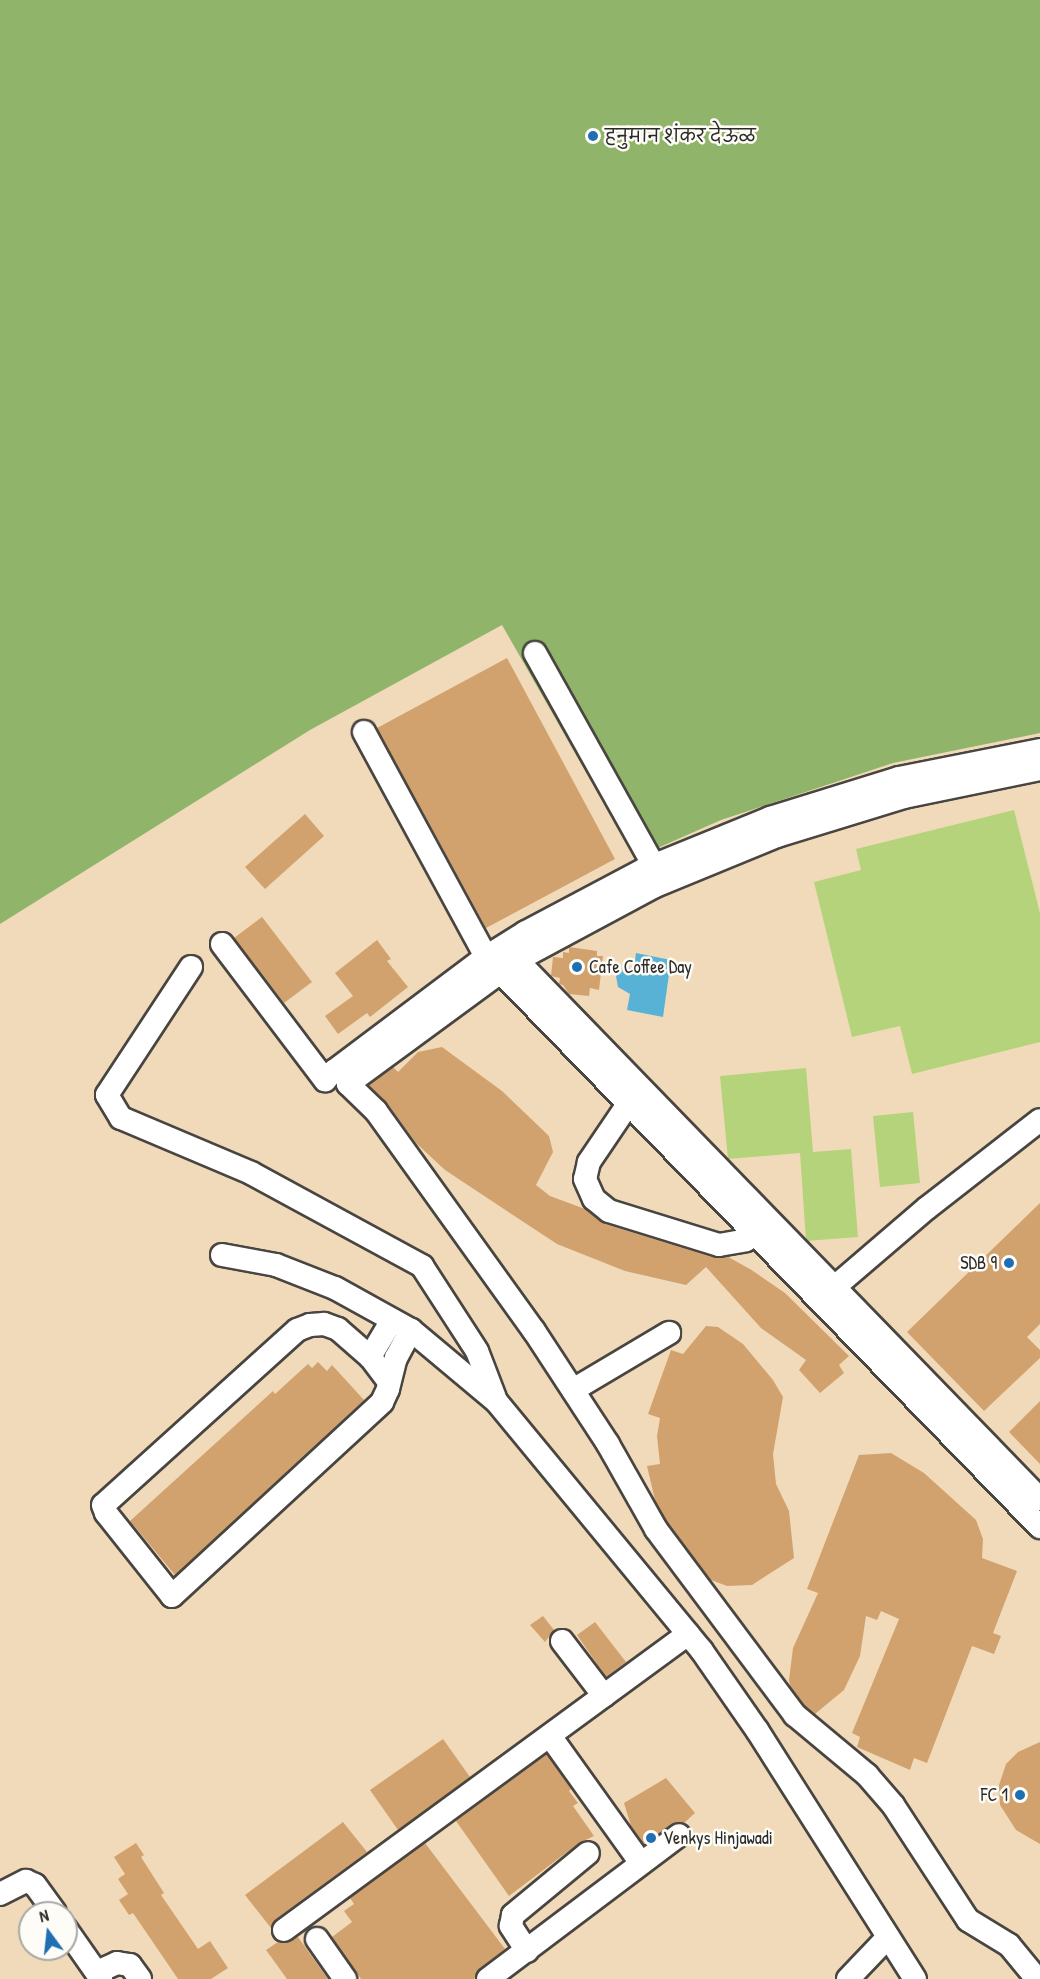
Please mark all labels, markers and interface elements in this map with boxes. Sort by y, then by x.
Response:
place label: हनुमान शंकर देऊळ [605,125,755,147]
marker: हनुमान शंकर देऊळ [586,129,600,143]
place label: Cafe Coffee Day [589,956,692,978]
marker: Cafe Coffee Day [570,960,584,974]
place label: SDB 9 [960,1252,997,1274]
marker: SDB 9 [1002,1256,1016,1270]
place label: FC 1 [981,1784,1008,1806]
marker: FC 1 [1013,1788,1027,1802]
place label: Venkys Hinjawadi [663,1827,773,1849]
marker: Venkys Hinjawadi [644,1831,658,1845]
north arrow [18,1901,78,1961]
text: N [37,1904,51,1927]

